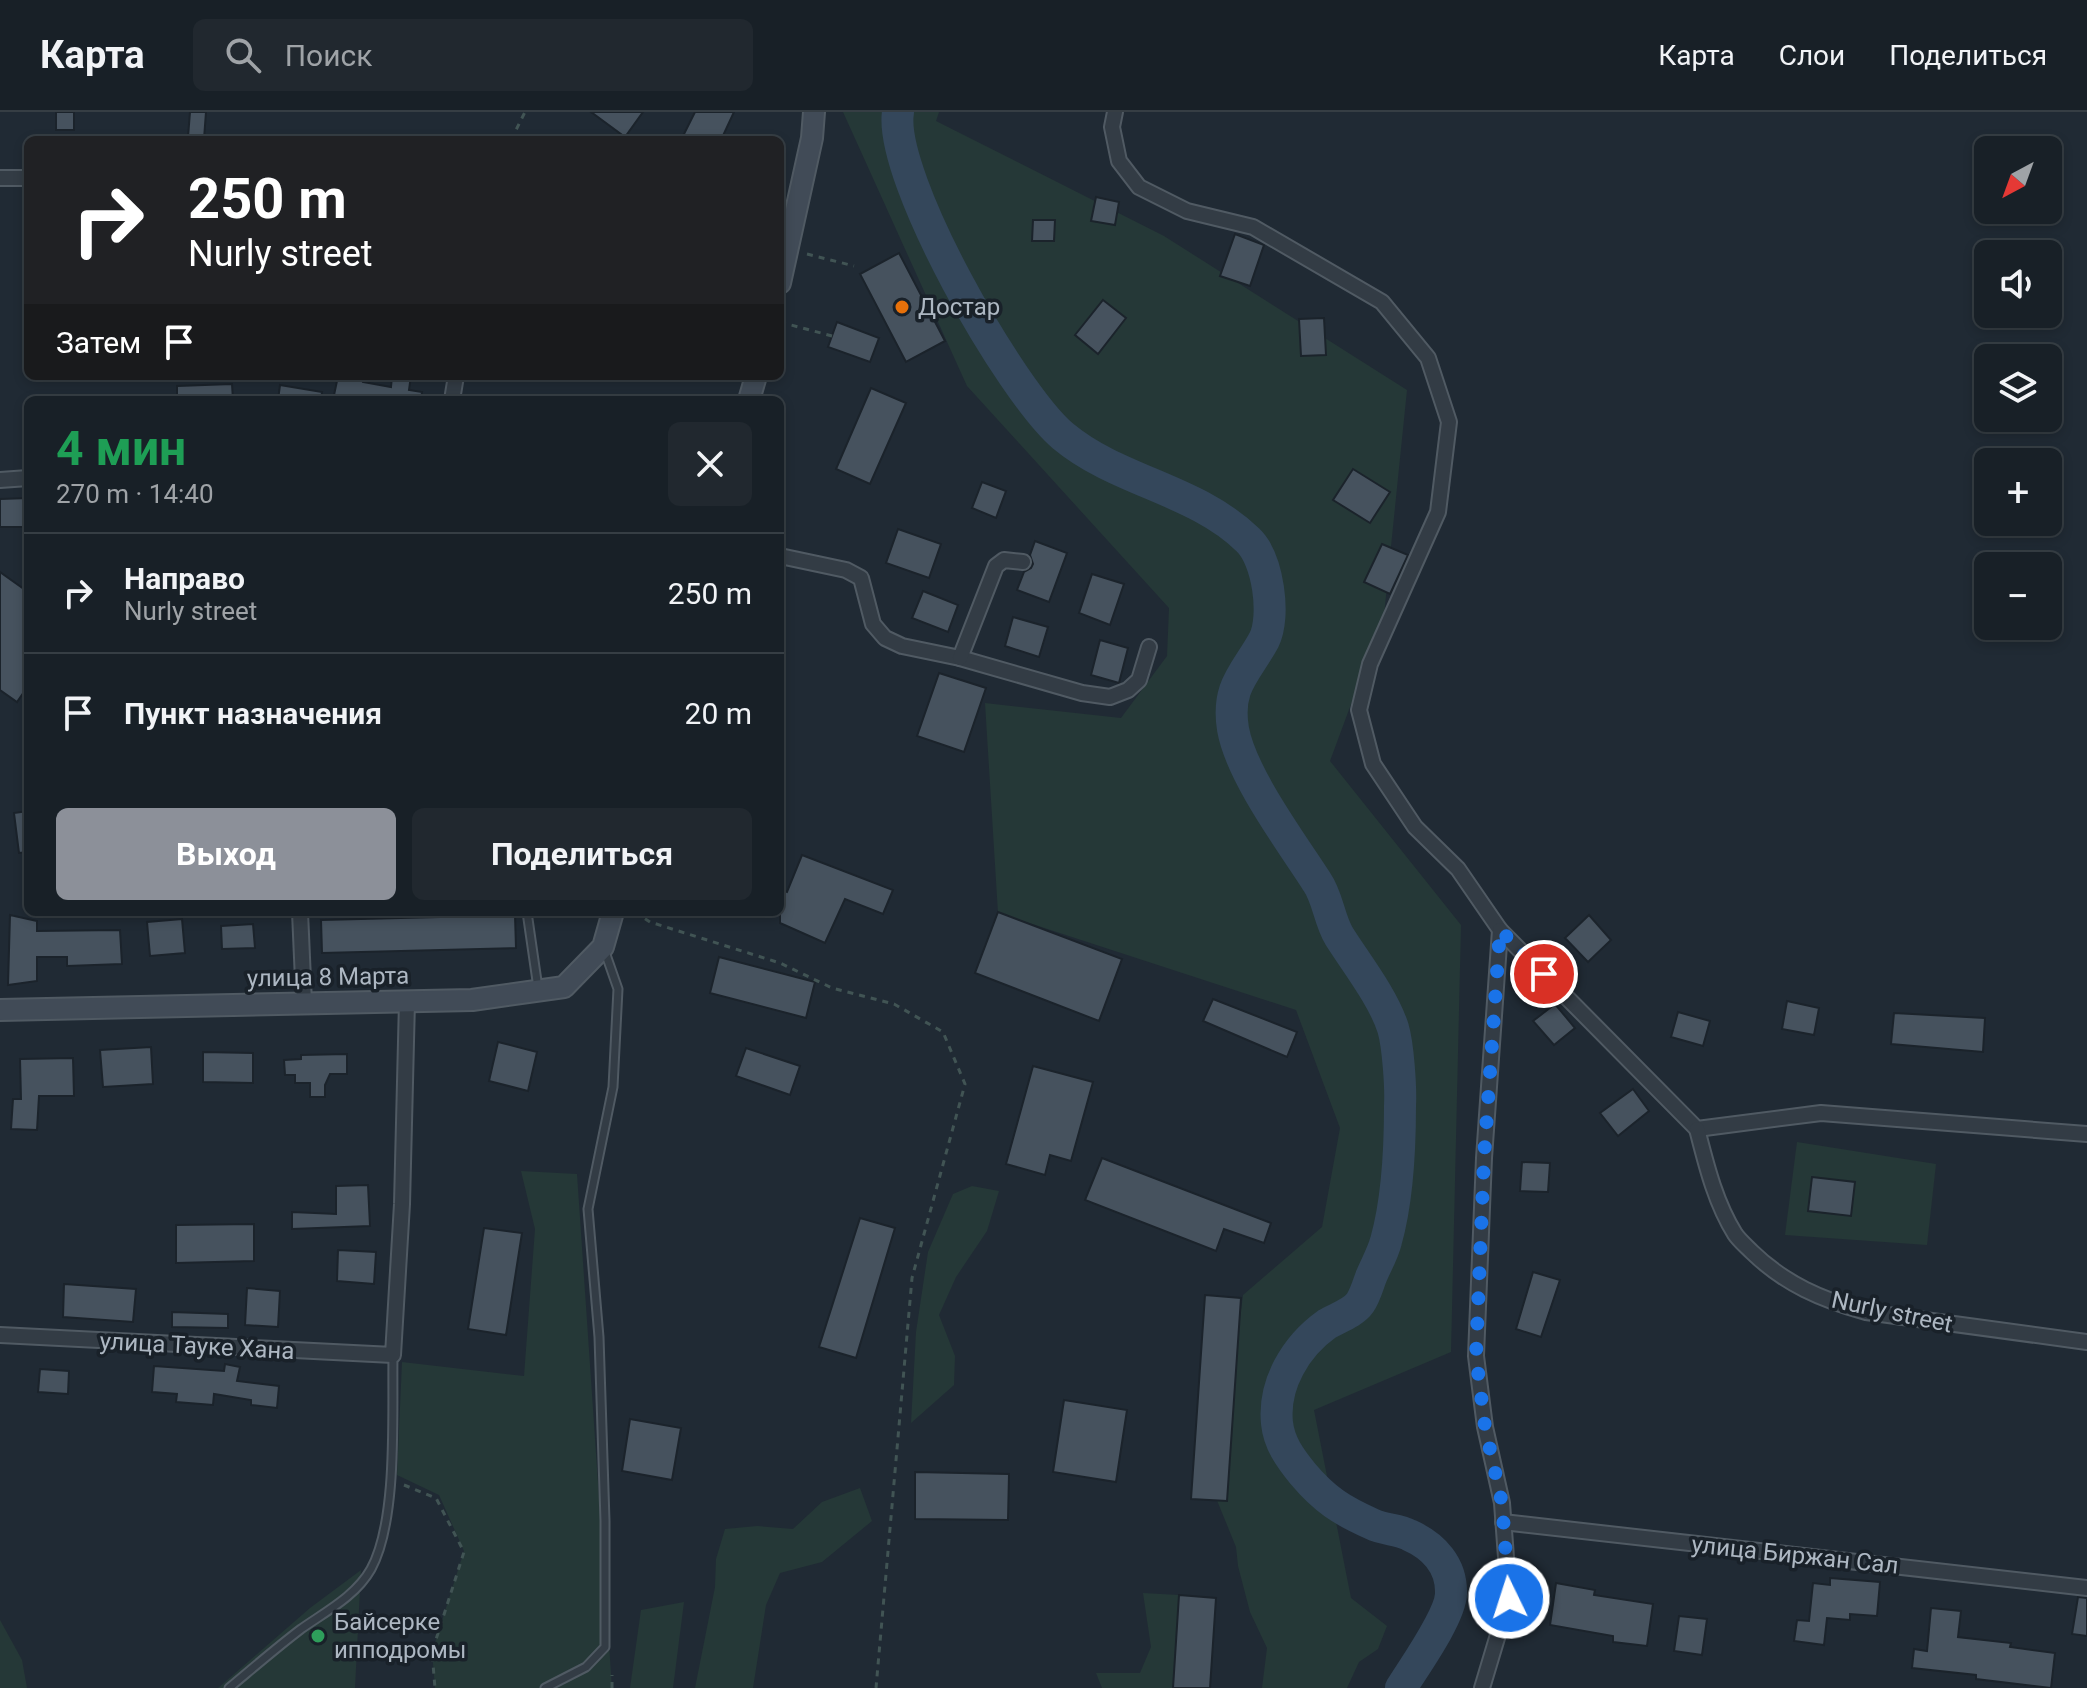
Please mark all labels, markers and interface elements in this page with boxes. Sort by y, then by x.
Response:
search box [193,19,753,91]
text: Карта [40,33,145,77]
icon: search [221,33,265,77]
text: Поиск [285,38,372,73]
text: Карта [1658,39,1735,72]
text: Слои [1779,39,1845,72]
text: Поделиться [1889,39,2047,72]
north arrow [1974,136,2062,224]
map controls [1974,136,2062,640]
text: 250 m [188,166,347,232]
icon: right [56,168,160,272]
text: Nurly street [188,233,373,275]
button: sound [1974,240,2062,328]
place label: Достар [918,293,1000,321]
marker: Достар [893,298,911,316]
icon: arrive [157,320,201,364]
text: Затем [56,325,141,360]
button: layers [1974,344,2062,432]
text: 4 мин [56,420,186,477]
button: close [668,422,752,506]
button: + [1974,448,2062,536]
text: 270 m · 14:40 [56,479,214,509]
button: − [1974,552,2062,640]
text: Направо [124,561,245,596]
icon: right [56,571,100,615]
text: 250 m [668,576,752,611]
text: Nurly street [124,596,257,626]
icon: arrive [56,691,100,735]
text: Пункт назначения [124,696,382,731]
text: 20 m [685,696,752,731]
button: Выход [56,808,396,900]
button: Поделиться [412,808,752,900]
pin [1510,940,1578,1008]
icon: arrive [1522,952,1566,996]
street label: улица 8 Марта [247,962,409,992]
street label: Nurly street [1829,1286,1955,1339]
street label: улица Тауке Хана [99,1327,295,1365]
street label: улица Биржан Сал [1690,1530,1900,1580]
position arrow [1467,1556,1551,1640]
place label: Байсерке ипподромы [334,1608,466,1664]
marker: Байсерке ипподромы [309,1627,327,1645]

